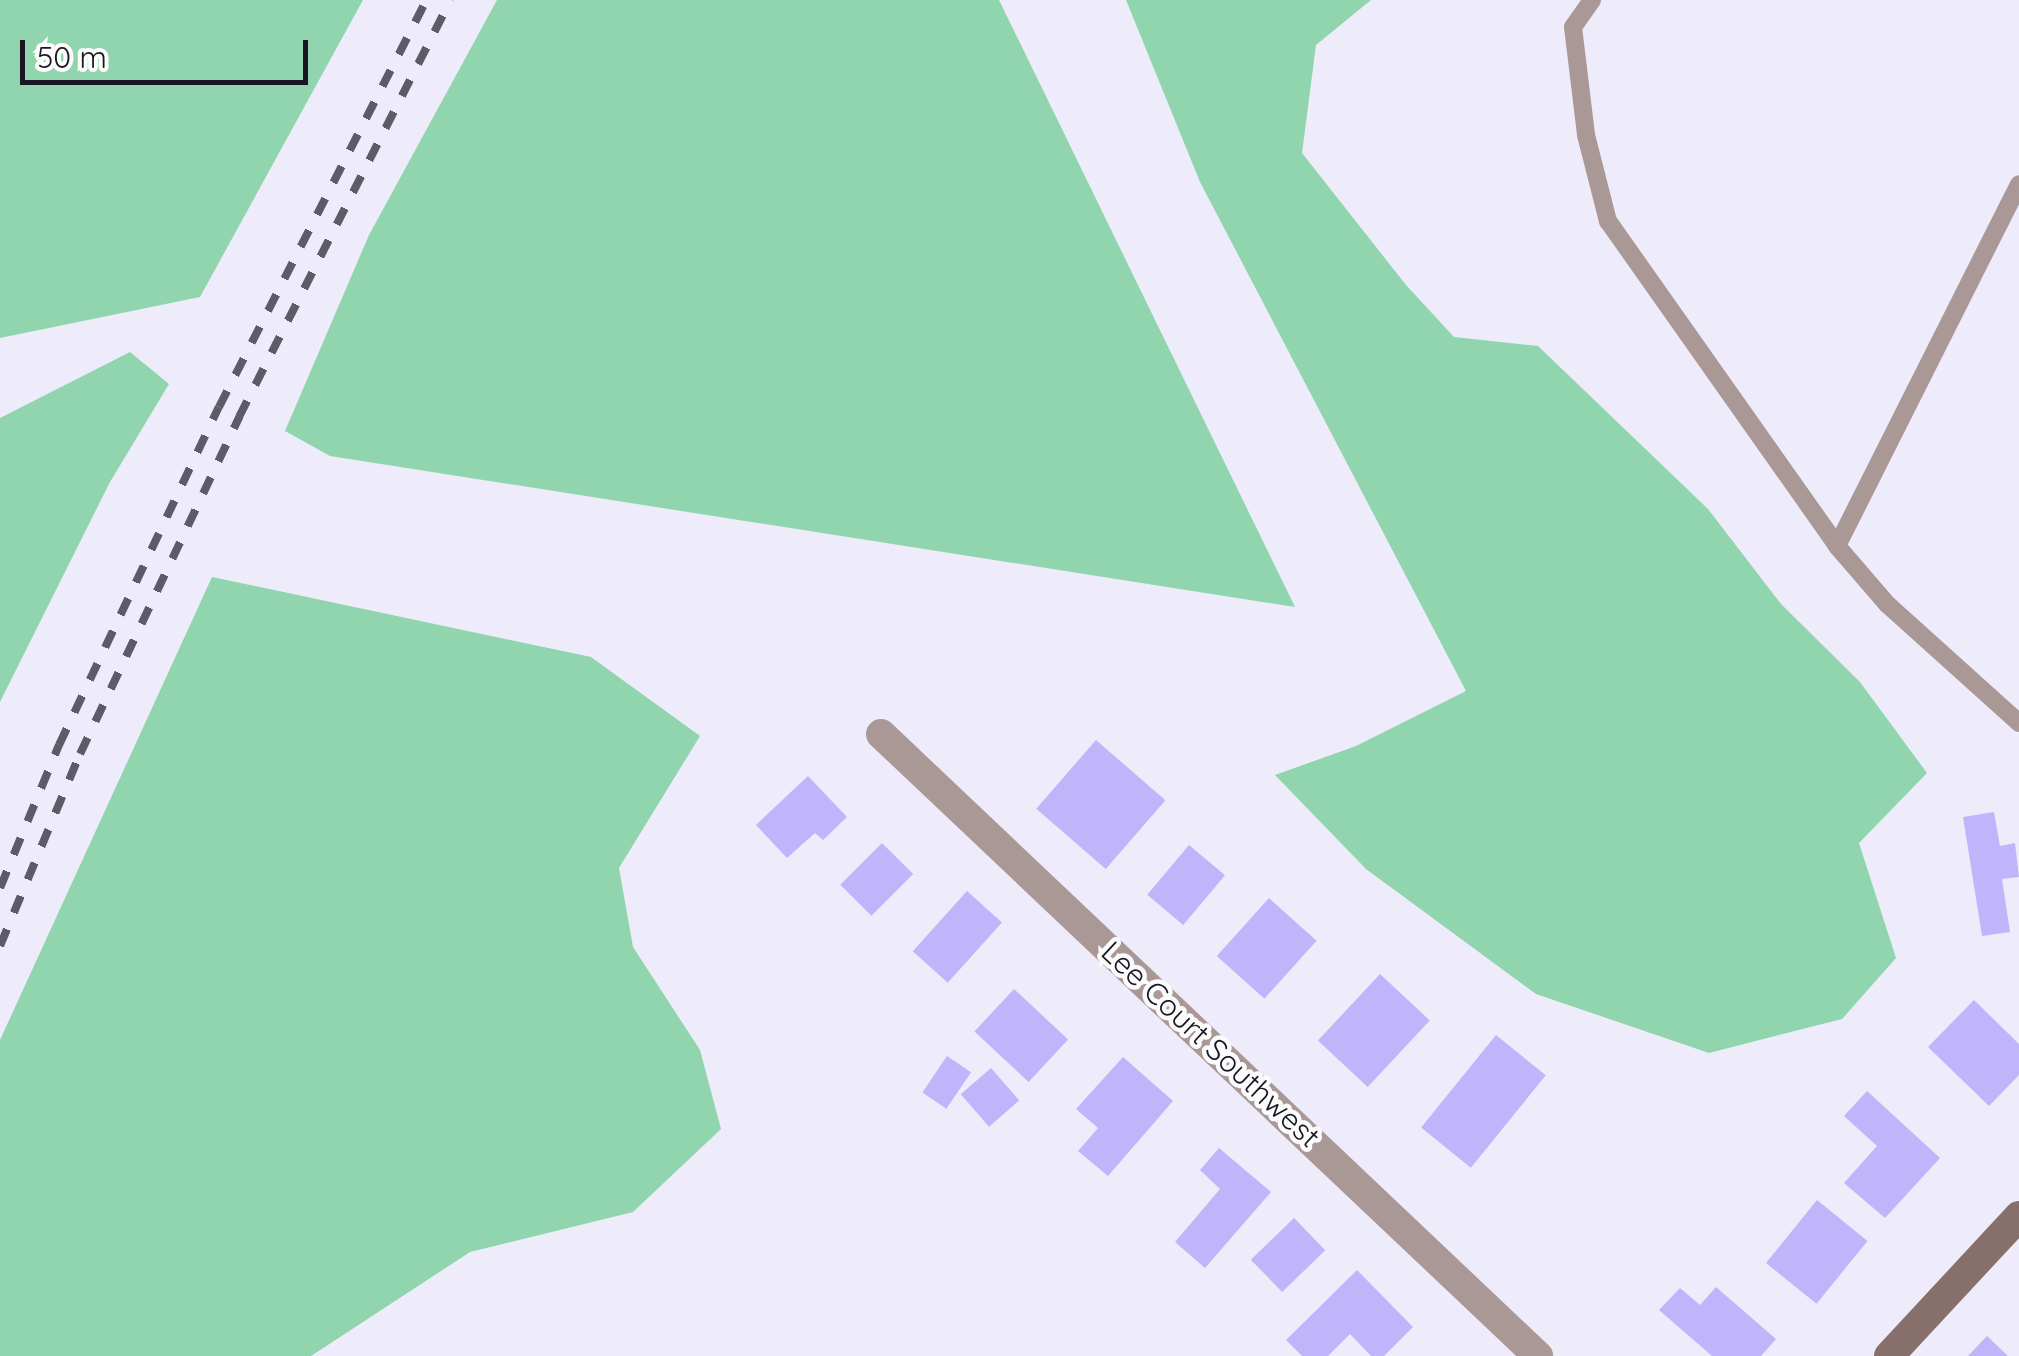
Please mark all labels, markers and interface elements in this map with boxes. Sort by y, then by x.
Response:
scale bar [25,20,312,82]
text: 50 m [37,38,107,76]
street label: Lee Court Southwest [1094,933,1328,1155]

